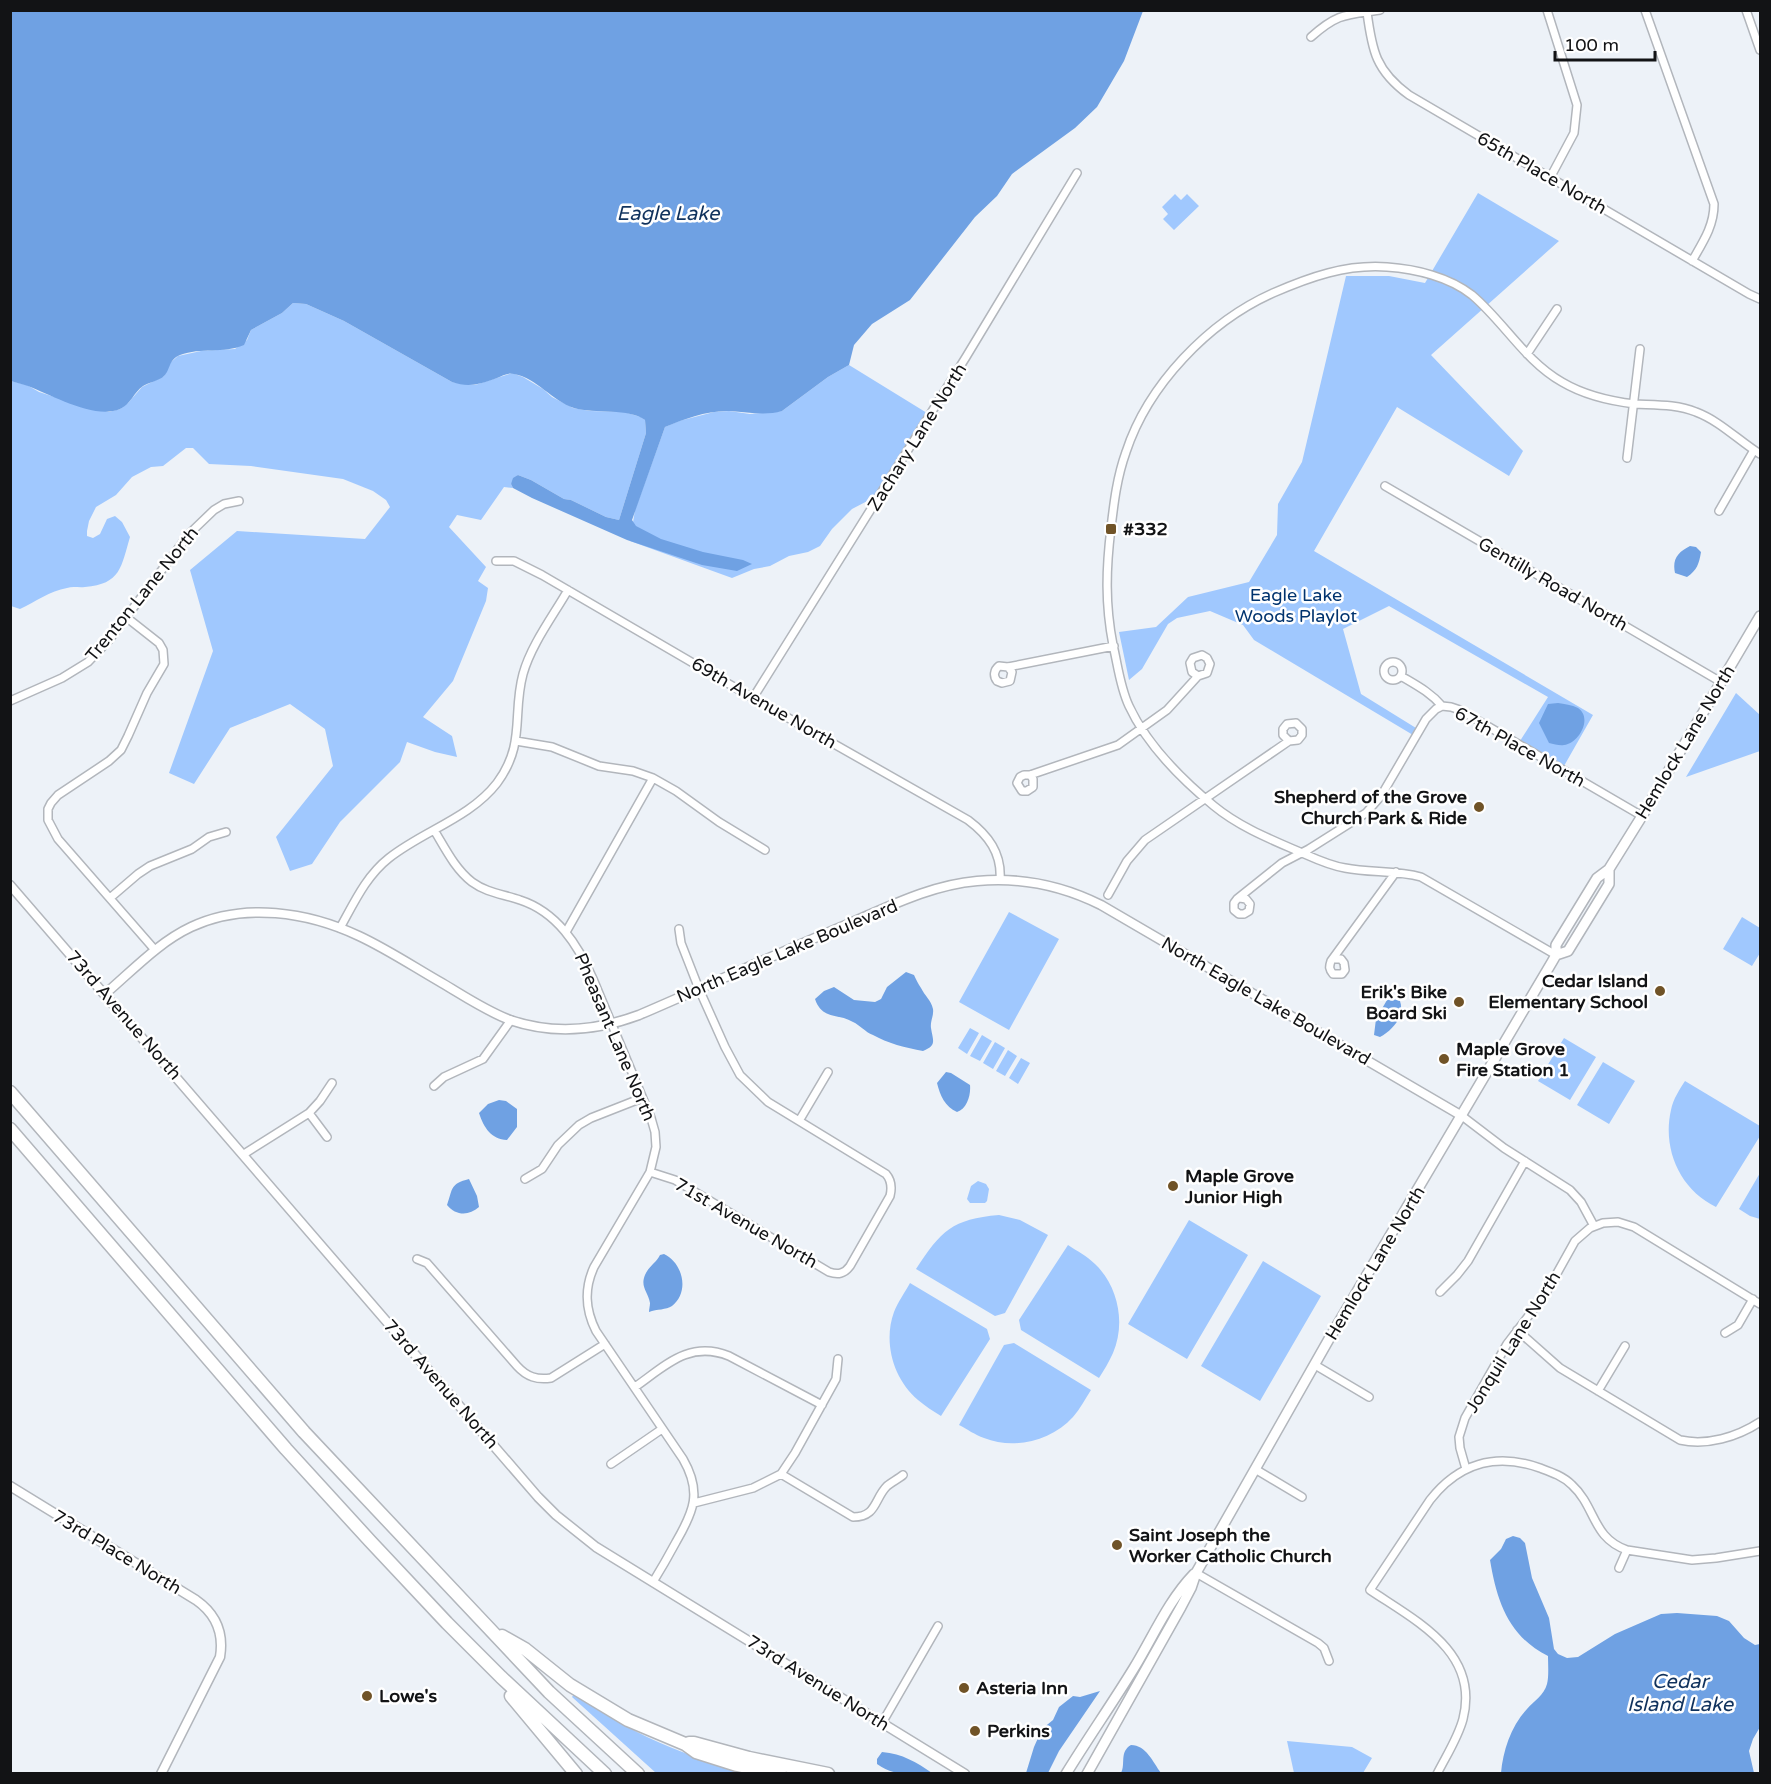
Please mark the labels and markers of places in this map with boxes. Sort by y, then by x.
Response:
place label: #332 [1123,518,1168,540]
marker: #332 [1104,522,1118,536]
place label: Shepherd of the Grove Church Park & Ride [1274,786,1467,829]
marker: Shepherd of the Grove Church Park & Ride [1472,800,1486,814]
place label: Cedar Island Elementary School [1488,970,1648,1013]
place label: Erik's Bike Board Ski [1360,981,1447,1024]
marker: Cedar Island Elementary School [1653,984,1667,998]
marker: Erik's Bike Board Ski [1452,995,1466,1009]
place label: Maple Grove Fire Station 1 [1456,1038,1569,1081]
marker: Maple Grove Fire Station 1 [1437,1052,1451,1066]
place label: Maple Grove Junior High [1184,1165,1294,1208]
marker: Maple Grove Junior High [1166,1179,1180,1193]
place label: Saint Joseph the Worker Catholic Church [1129,1524,1332,1567]
marker: Saint Joseph the Worker Catholic Church [1110,1538,1124,1552]
place label: Asteria Inn [976,1677,1068,1699]
marker: Asteria Inn [957,1681,971,1695]
place label: Lowe's [379,1685,437,1707]
marker: Lowe's [360,1689,374,1703]
place label: Perkins [987,1720,1050,1742]
marker: Perkins [968,1724,982,1738]

